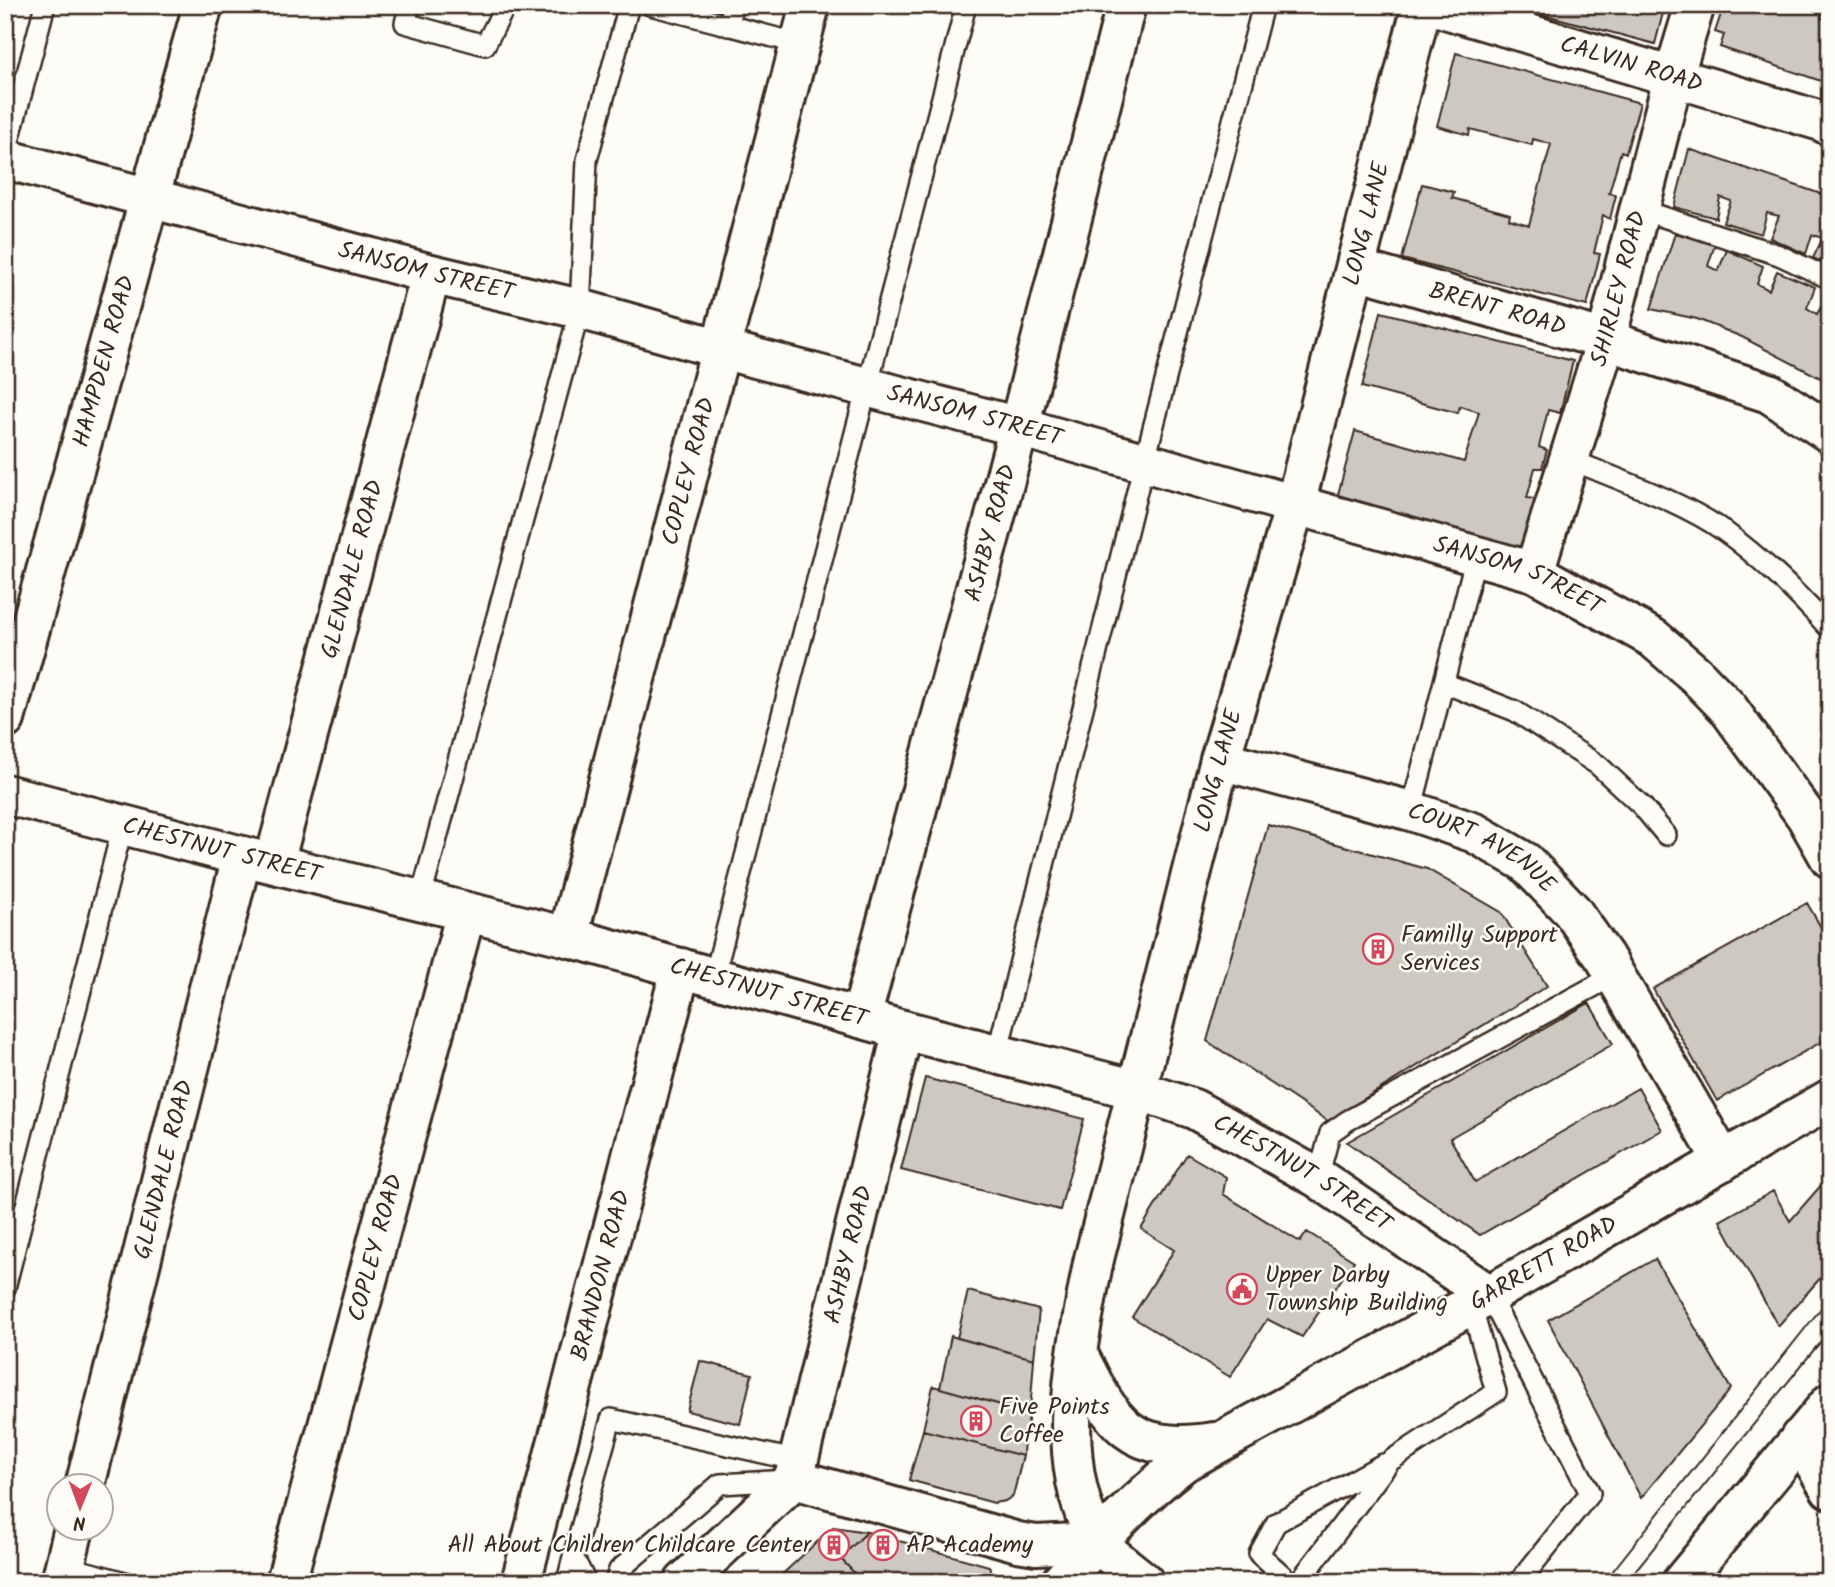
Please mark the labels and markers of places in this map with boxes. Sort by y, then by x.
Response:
place label: Familly Support Services [1401,916,1558,983]
building icon: Familly Support Services [1361,932,1395,966]
place label: Upper Darby Township Building [1265,1256,1448,1323]
public building icon: Upper Darby Township Building [1225,1272,1259,1306]
place label: Five Points Coffee [999,1388,1110,1455]
building icon: Five Points Coffee [959,1404,993,1438]
place label: All About Children Childcare Center [447,1526,813,1565]
place label: AP Academy [906,1526,1034,1565]
building icon: All About Children Childcare Center [817,1528,851,1562]
building icon: AP Academy [866,1528,900,1562]

